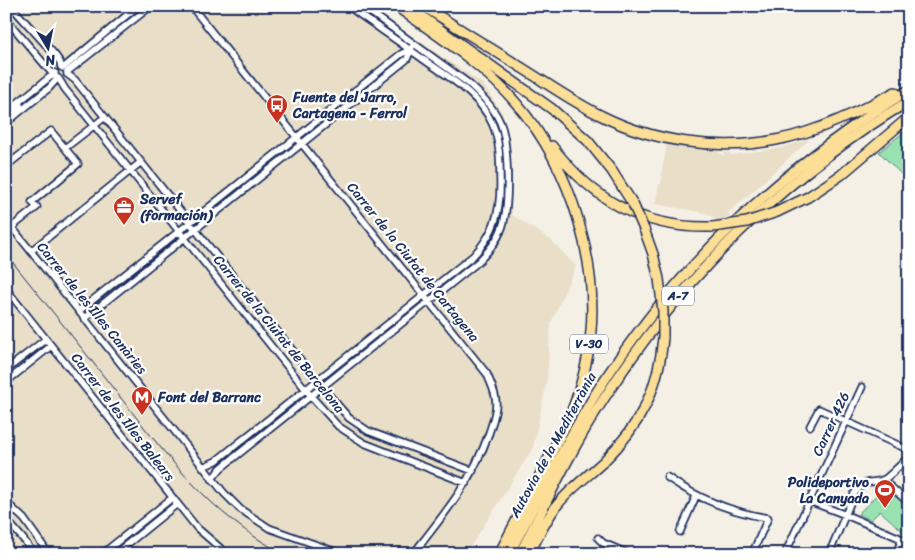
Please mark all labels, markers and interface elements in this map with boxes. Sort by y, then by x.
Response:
north arrow [22,22,72,72]
text: N [43,47,58,74]
place label: Fuente del Jarro, Cartagena - Ferrol [292,85,408,126]
bus stop icon: Fuente del Jarro, Cartagena - Ferrol [265,93,289,124]
street label: Carrer de la Ciutat de Cartagena [340,176,486,348]
place label: Servef (formación) [139,187,213,228]
office icon: Servef (formación) [112,195,136,226]
street label: Carrer de les Illes Canàries [30,236,154,380]
street label: Carrer de la Ciutat de Barcelona [207,249,351,419]
road number: A-7 [662,286,694,306]
road number: V-30 [570,334,608,354]
street label: Carrer de les Illes Balears [65,347,182,487]
street label: Autovia de la Mediterrània [502,367,604,523]
metro station icon: Font del Barranc [130,385,154,416]
place label: Font del Barranc [157,385,261,410]
street label: Carrer 426 [805,388,857,460]
place label: Polideportivo La Canyada [788,470,869,511]
sports icon: Polideportivo La Canyada [873,478,897,509]

